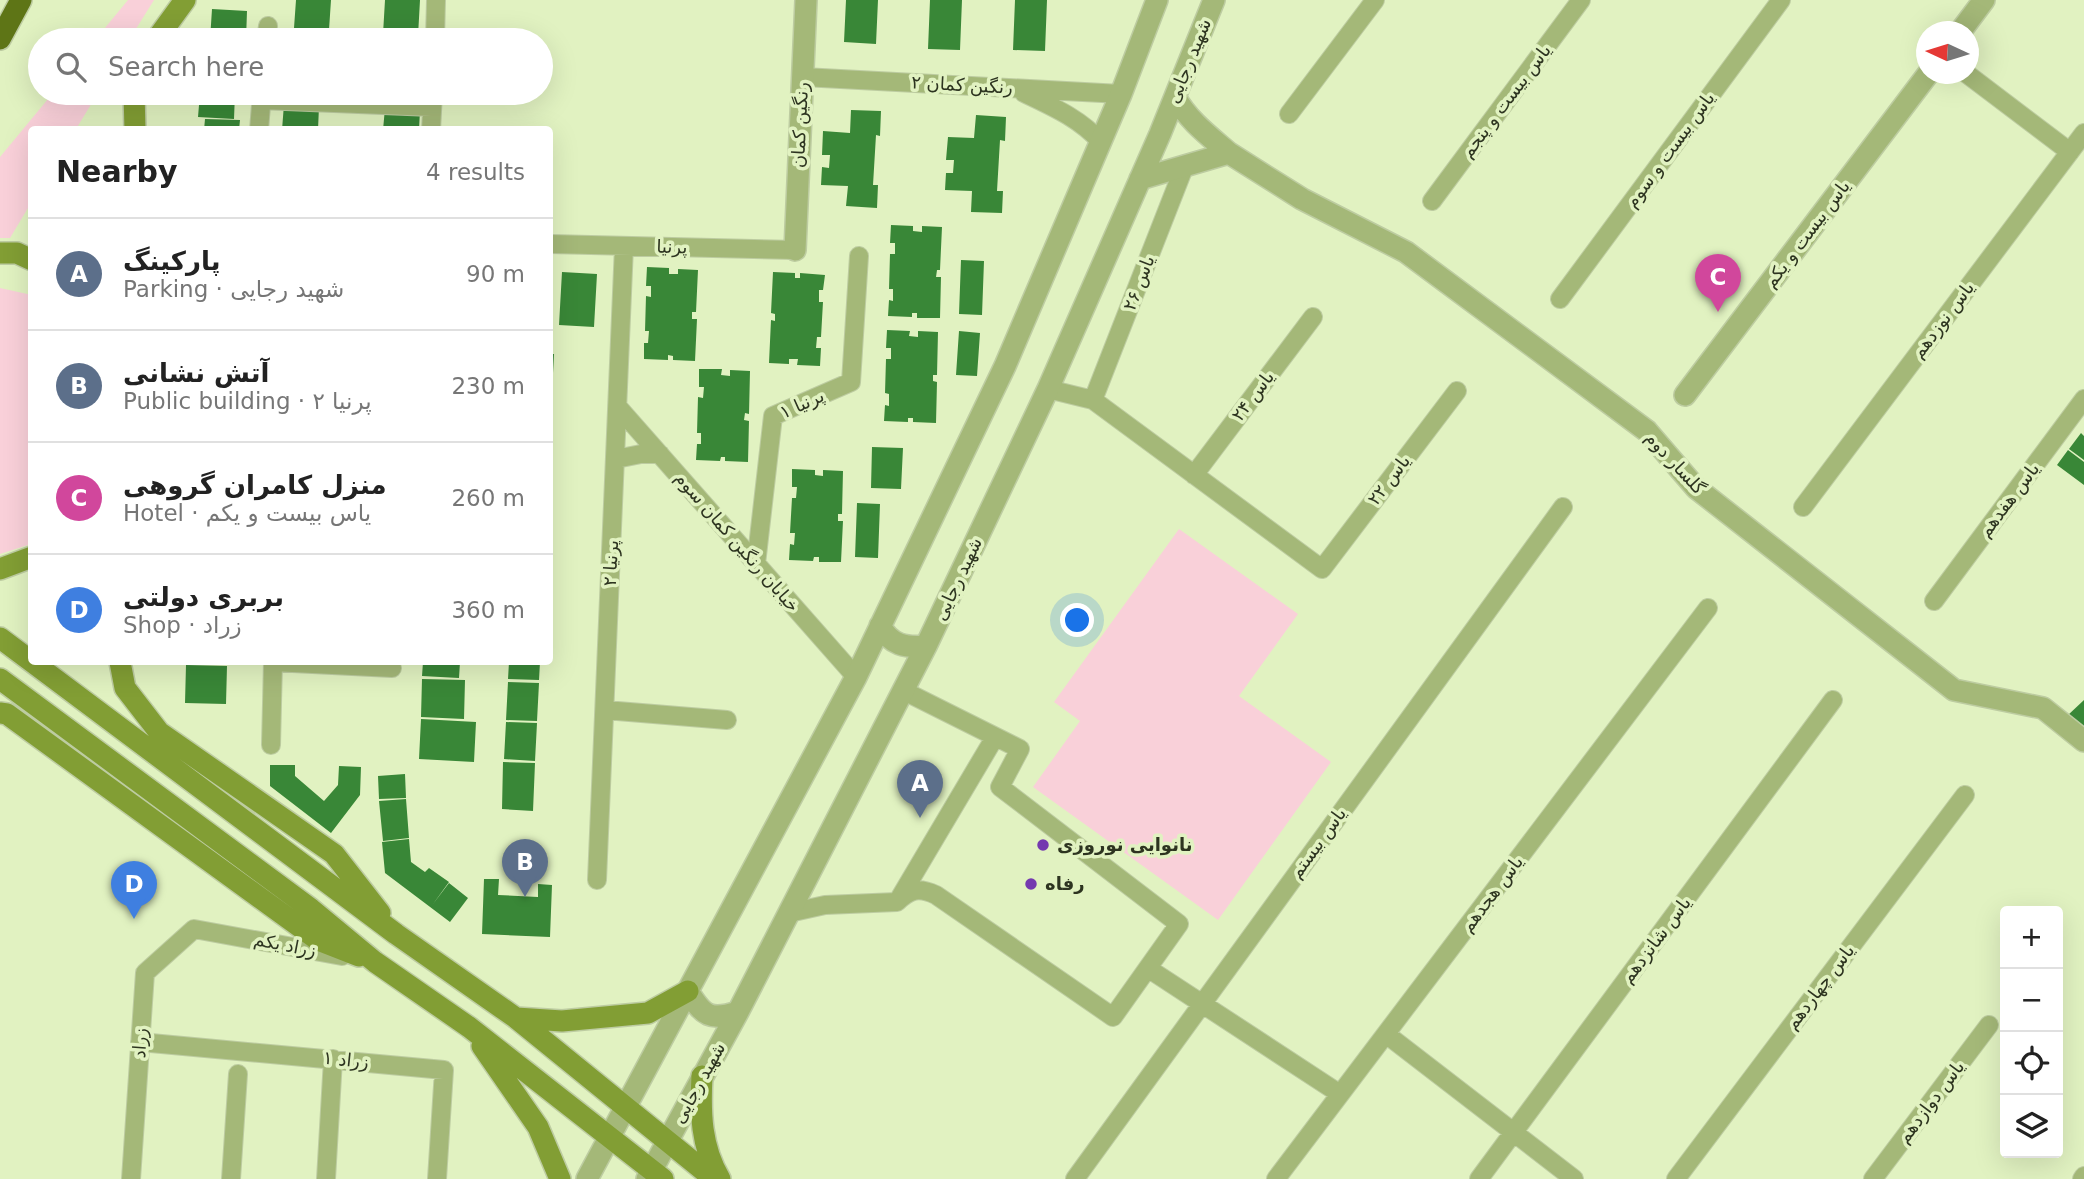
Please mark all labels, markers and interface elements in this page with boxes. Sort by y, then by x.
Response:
street label: شهید رجایی [1162,15,1216,107]
north arrow [1916,21,1979,84]
search box [28,28,553,105]
street label: یاس بیست و پنجم [1456,40,1556,162]
icon: search [52,48,90,86]
text: Search here [108,52,264,82]
street label: رنگین کمان ۲ [911,71,1013,99]
street label: رنگین کمان [787,81,813,169]
street label: یاس بیست و سوم [1621,88,1719,212]
text: Nearby [56,154,178,189]
text: 4 results [426,159,525,185]
street label: یاس بیست و یکم [1759,176,1855,292]
street label: پرنیا [656,235,688,259]
text: پارکینگ [123,246,220,276]
street label: یاس ۲۶ [1118,252,1159,313]
pin: C [1695,254,1741,312]
text: A [70,261,88,287]
text: 90 m [466,261,525,287]
text: Parking · شهید رجایی [123,276,344,302]
street label: یاس نوزدهم [1907,277,1979,363]
text: آتش نشانی [123,358,270,388]
street label: یاس ۲۴ [1227,366,1278,425]
text: B [70,373,88,399]
text: 230 m [451,373,525,399]
street label: پرنیا ۱ [776,385,828,423]
text: Public building · پرنیا ۲ [123,388,372,414]
street label: گلسار دوم [1640,427,1710,499]
street label: یاس ۲۲ [1363,450,1414,509]
street label: یاس هفدهم [1974,458,2044,542]
street label: خیابان رنگین کمان سوم [670,467,804,617]
text: منزل کامران گروهی [123,470,387,500]
text: C [71,485,87,511]
text: 260 m [451,485,525,511]
text: Hotel · یاس بیست و یکم [123,500,371,526]
street label: شهید رجایی [929,534,987,624]
street label: پرنیا ۲ [599,539,623,587]
text: بربری دولتی [123,582,284,612]
text: D [69,597,89,623]
text: 360 m [451,597,525,623]
your location [1060,603,1094,637]
text: Shop · زراد [123,612,242,638]
pin: A [897,760,943,818]
street label: یاس بیستم [1285,803,1351,883]
place label: نانوایی نوروزی [1057,834,1192,856]
marker: نانوایی نوروزی [1035,837,1051,853]
pin: B [502,839,548,897]
street label: یاس هجدهم [1456,851,1528,937]
pin: D [111,861,157,919]
place label: رفاه [1045,873,1085,894]
marker: رفاه [1023,876,1039,892]
street label: یاس شانزدهم [1616,892,1696,988]
map controls [2000,906,2063,1158]
button: + [2000,906,2063,969]
street label: زراد یکم [252,928,318,962]
street label: یاس چهاردهم [1781,940,1859,1034]
button: − [2000,969,2063,1032]
street label: زراد [128,1027,151,1059]
button: locate [2000,1032,2063,1095]
street label: شهید رجایی [668,1039,730,1127]
street label: زراد ۱ [322,1047,370,1072]
street label: یاس دوازدهم [1893,1056,1969,1148]
button: layers [2000,1095,2063,1158]

